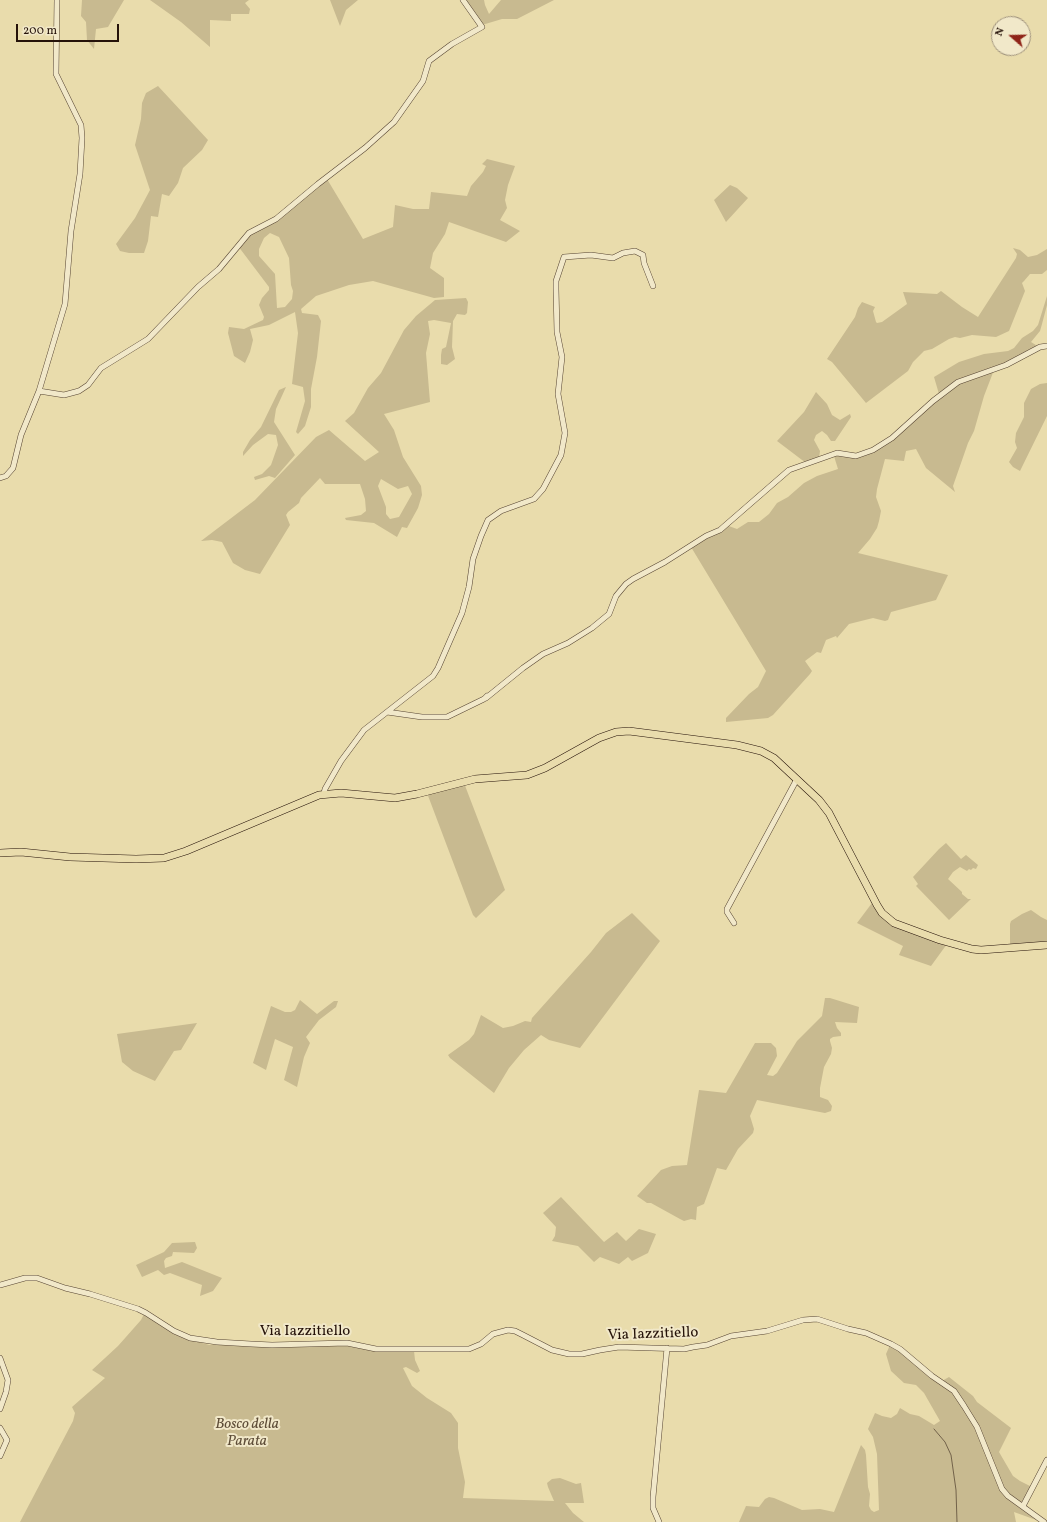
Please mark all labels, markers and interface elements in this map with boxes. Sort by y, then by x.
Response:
scale bar [18,16,121,42]
north arrow [991,16,1031,56]
text: 200 m [23,23,57,39]
text: N [992,26,1009,38]
street label: Via Iazzitiello [260,1323,350,1341]
street label: Via Iazzitiello [607,1324,699,1346]
park label: Bosco della Parata [215,1416,279,1451]

